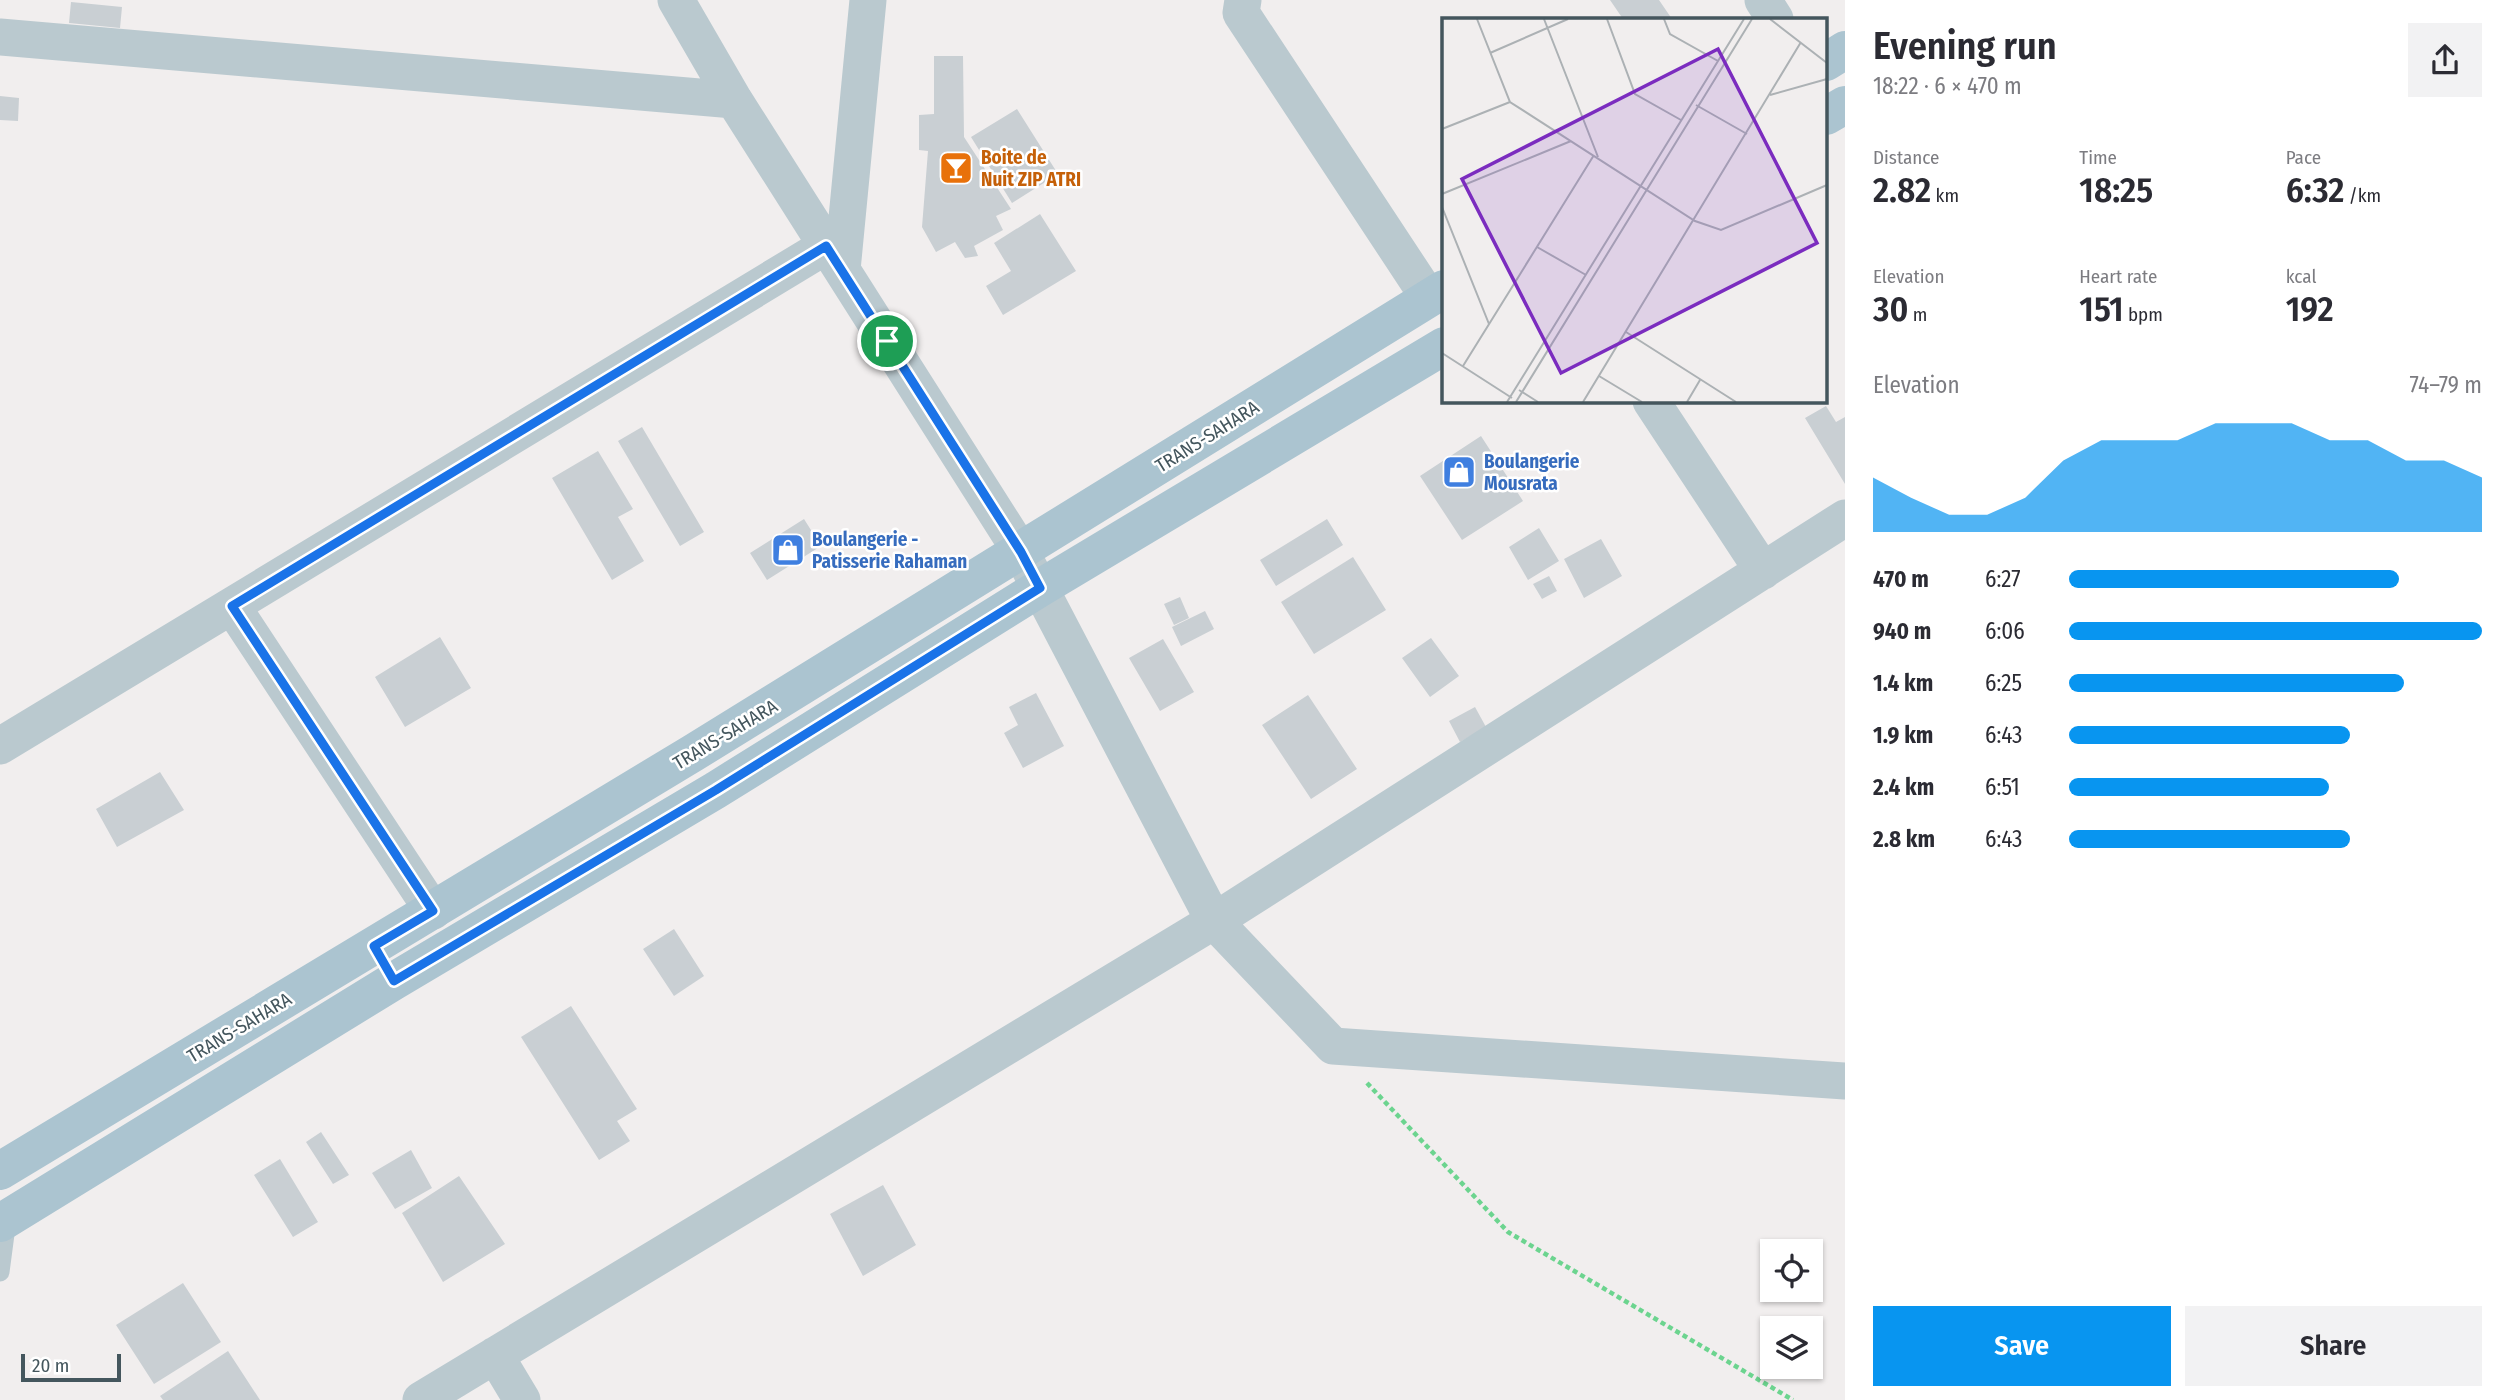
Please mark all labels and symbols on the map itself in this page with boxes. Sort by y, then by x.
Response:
inset map [1442,18,1828,402]
place label: Boite de Nuit ZIP ATRI [981,146,1081,191]
bar icon: Boite de Nuit ZIP ATRI [937,149,975,187]
pin [857,311,917,371]
street label: TRANS-SAHARA [1151,396,1263,477]
place label: Boulangerie Mousrata [1484,450,1580,495]
shop icon: Boulangerie Mousrata [1440,453,1478,491]
place label: Boulangerie - Patisserie Rahaman [812,528,967,573]
shop icon: Boulangerie - Patisserie Rahaman [769,531,807,569]
street label: TRANS-SAHARA [669,694,782,775]
street label: TRANS-SAHARA [183,987,296,1068]
scale bar [21,1351,121,1383]

